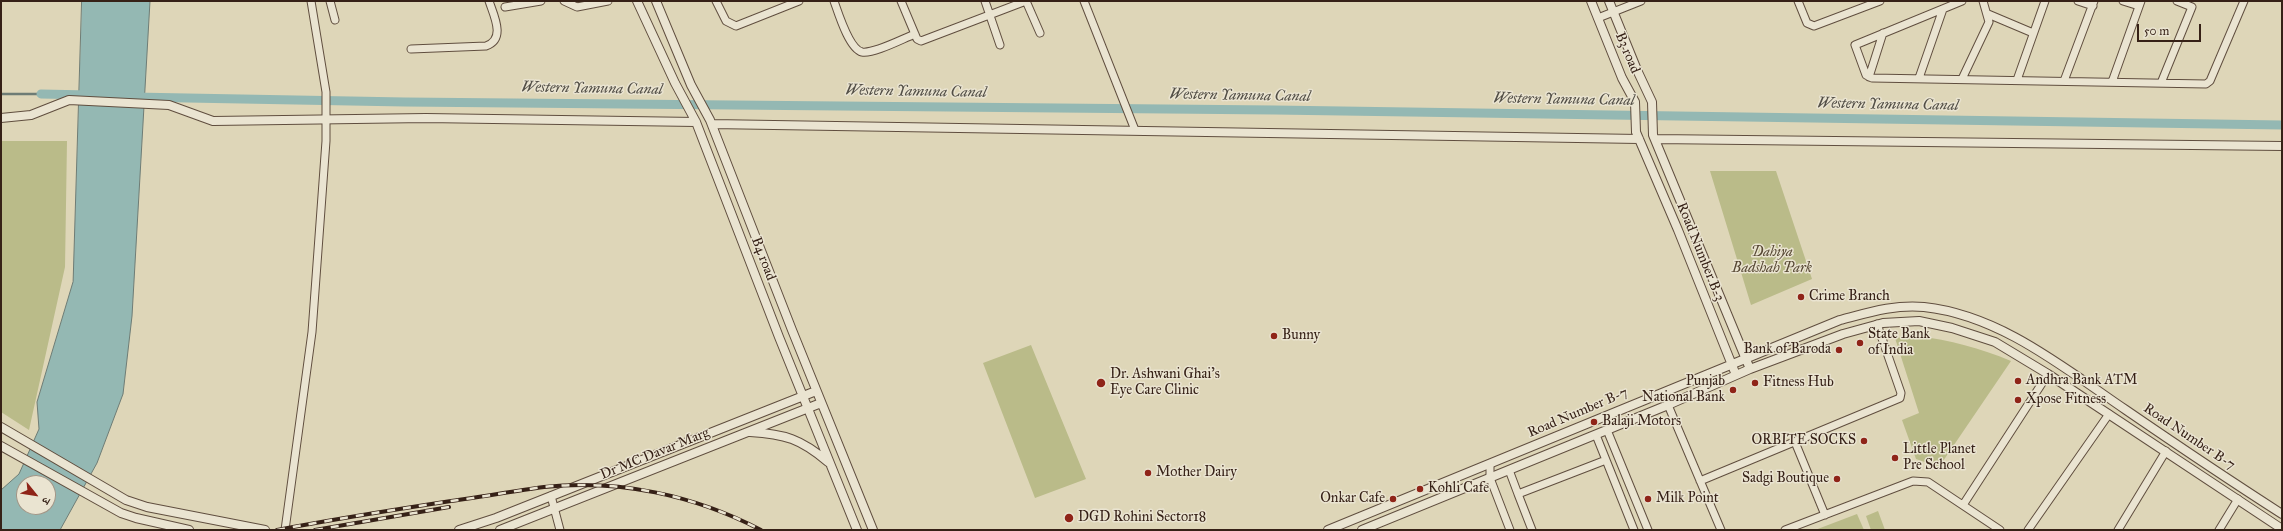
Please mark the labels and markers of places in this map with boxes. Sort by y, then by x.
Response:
place label: Crime Branch [1809,289,1890,305]
marker: Crime Branch [1796,292,1806,302]
place label: State Bank of India [1868,327,1930,360]
place label: Bunny [1282,328,1320,344]
marker: Bunny [1269,331,1279,341]
marker: State Bank of India [1855,338,1865,348]
place label: Bank of Baroda [1743,342,1831,358]
marker: Bank of Baroda [1834,345,1844,355]
place label: Dr. Ashwani Ghai's Eye Care Clinic [1110,367,1220,400]
place label: Andhra Bank ATM [2026,373,2137,389]
place label: Punjab National Bank [1642,374,1725,406]
place label: Fitness Hub [1763,375,1834,391]
marker: Andhra Bank ATM [2013,376,2023,386]
marker: Dr. Ashwani Ghai's Eye Care Clinic [1095,377,1107,389]
marker: Fitness Hub [1750,378,1760,388]
marker: Punjab National Bank [1728,385,1738,395]
place label: Xpose Fitness [2026,392,2106,408]
marker: Xpose Fitness [2013,395,2023,405]
place label: Balaji Motors [1602,414,1681,430]
marker: Balaji Motors [1589,417,1599,427]
place label: ORBITE SOCKS [1752,433,1856,449]
marker: ORBITE SOCKS [1859,436,1869,446]
place label: Little Planet Pre School [1903,442,1976,474]
marker: Little Planet Pre School [1890,453,1900,463]
place label: Mother Dairy [1156,465,1237,481]
marker: Mother Dairy [1143,468,1153,478]
place label: Sadgi Boutique [1742,471,1829,487]
marker: Sadgi Boutique [1832,474,1842,484]
place label: Kohli Cafe [1428,481,1489,497]
marker: Kohli Cafe [1415,484,1425,494]
place label: Onkar Cafe [1320,491,1385,507]
place label: Milk Point [1656,491,1719,507]
marker: Onkar Cafe [1388,494,1398,504]
marker: Milk Point [1643,494,1653,504]
place label: DGD Rohini Sector18 [1078,510,1206,526]
marker: DGD Rohini Sector18 [1063,512,1075,524]

